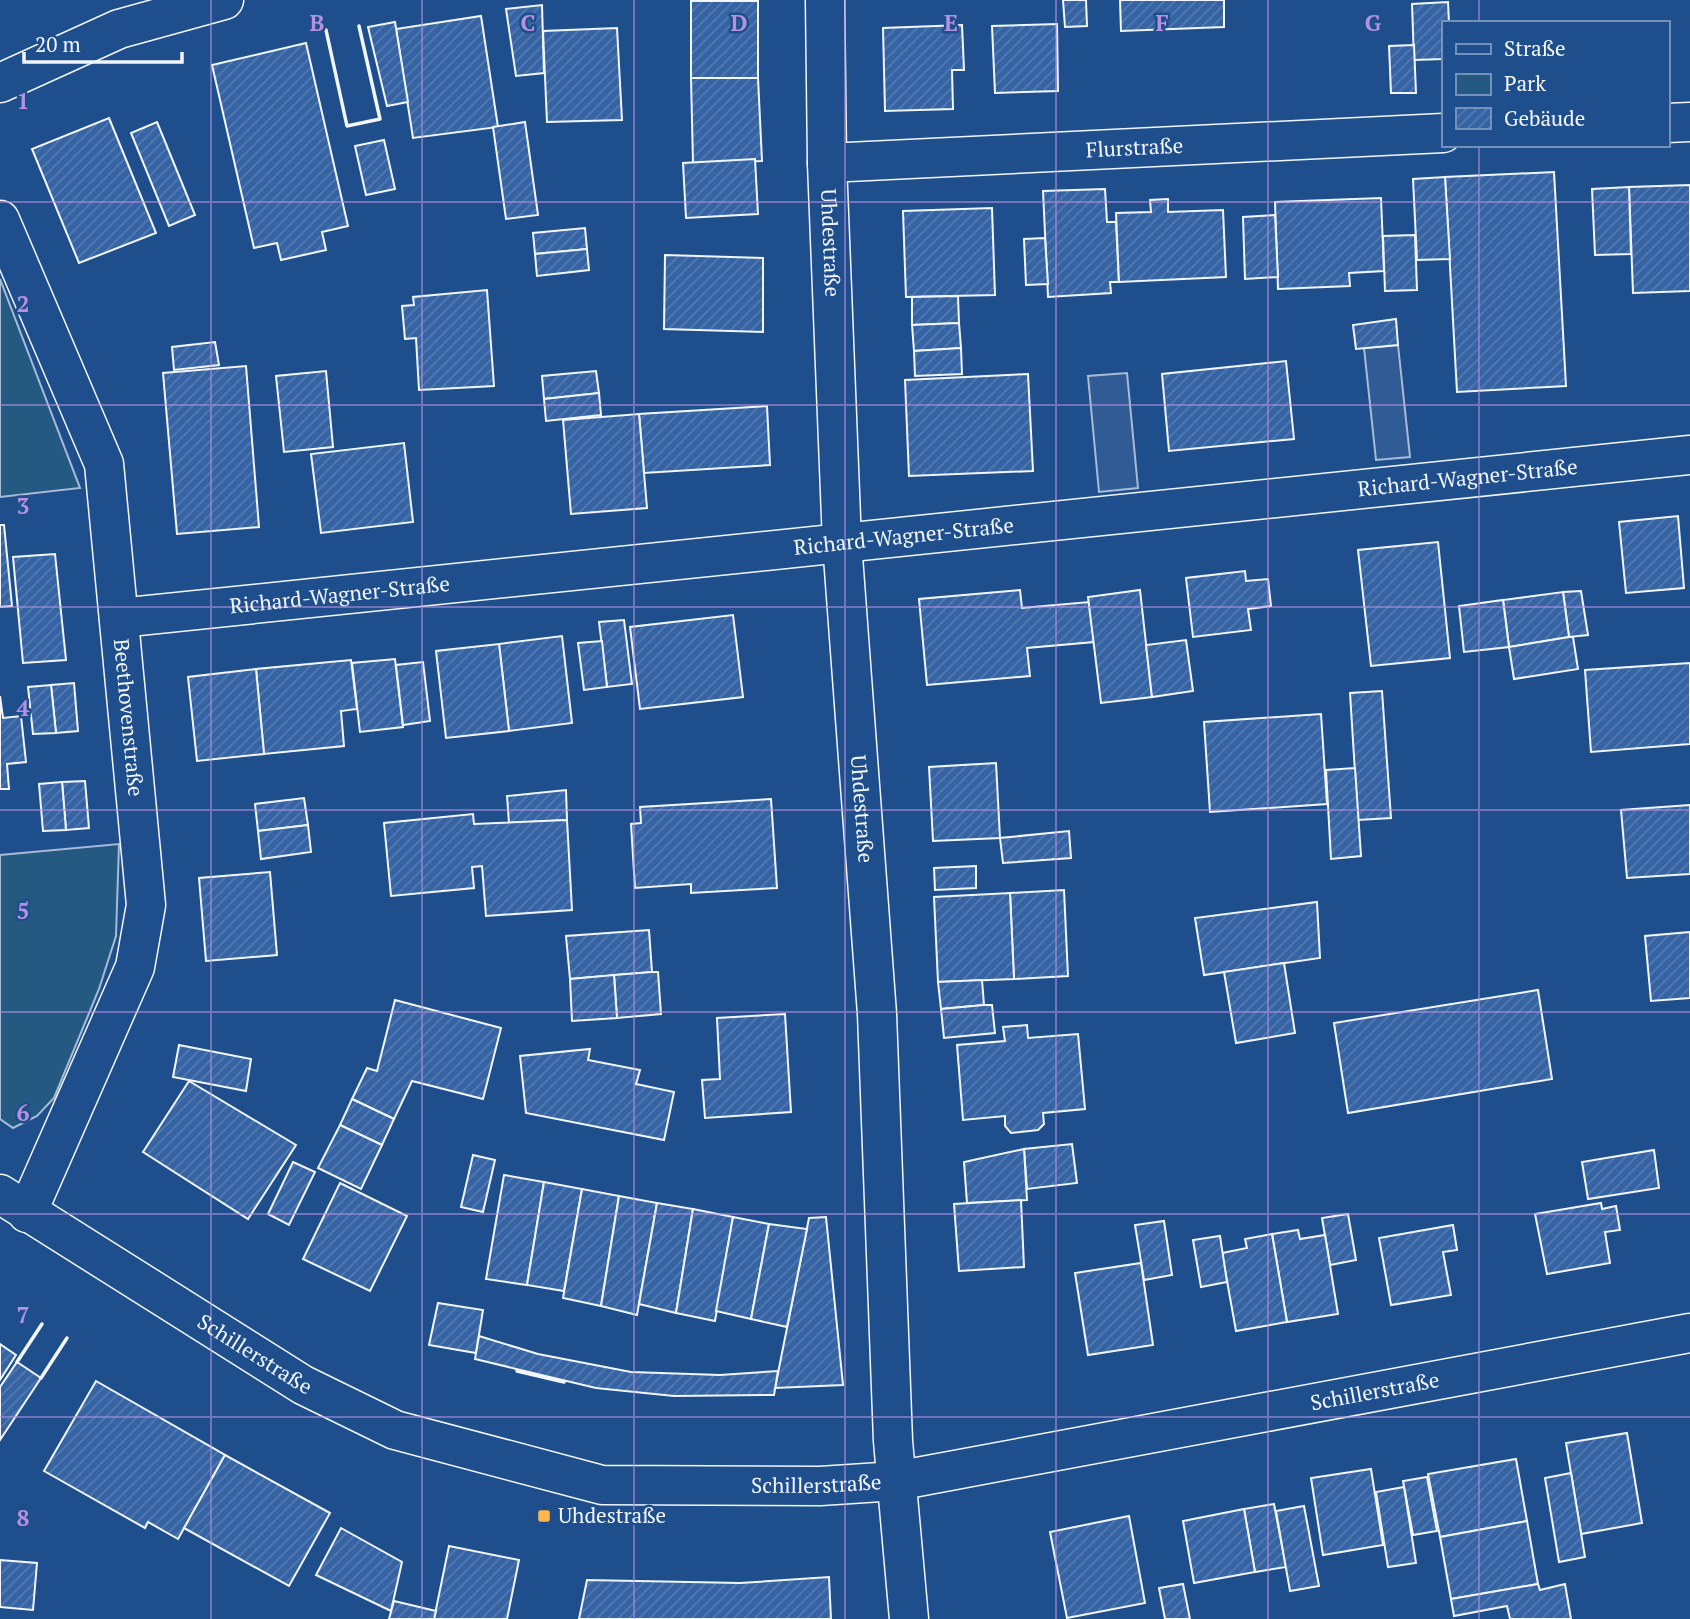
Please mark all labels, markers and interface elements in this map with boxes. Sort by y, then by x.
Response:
text: B [310,7,325,38]
text: C [521,7,536,38]
text: D [731,7,748,38]
text: E [944,7,958,38]
text: F [1155,7,1169,38]
text: G [1365,7,1382,38]
scale bar [24,21,182,65]
legend [1442,21,1669,147]
text: 20 m [35,30,81,58]
text: Straße [1504,34,1566,62]
text: Park [1504,69,1546,97]
text: 1 [17,85,30,116]
text: Gebäude [1504,104,1585,132]
street label: Flurstraße [1085,131,1184,163]
street label: Uhdestraße [815,188,847,298]
text: 2 [17,288,30,319]
street label: Richard-Wagner-Straße [1356,452,1579,502]
text: 3 [17,490,30,521]
street label: Richard-Wagner-Straße [792,510,1015,561]
street label: Richard-Wagner-Straße [228,569,451,619]
street label: Beethovenstraße [108,637,151,798]
text: 4 [17,692,30,723]
street label: Uhdestraße [845,754,881,864]
text: 5 [17,895,30,926]
text: 6 [17,1097,30,1128]
text: 7 [17,1299,30,1330]
street label: Schillerstraße [192,1307,317,1400]
street label: Schillerstraße [1308,1365,1441,1416]
street label: Schillerstraße [751,1467,882,1499]
place label: Uhdestraße [558,1501,666,1529]
text: 8 [17,1502,30,1533]
marker: Uhdestraße [536,1508,552,1524]

